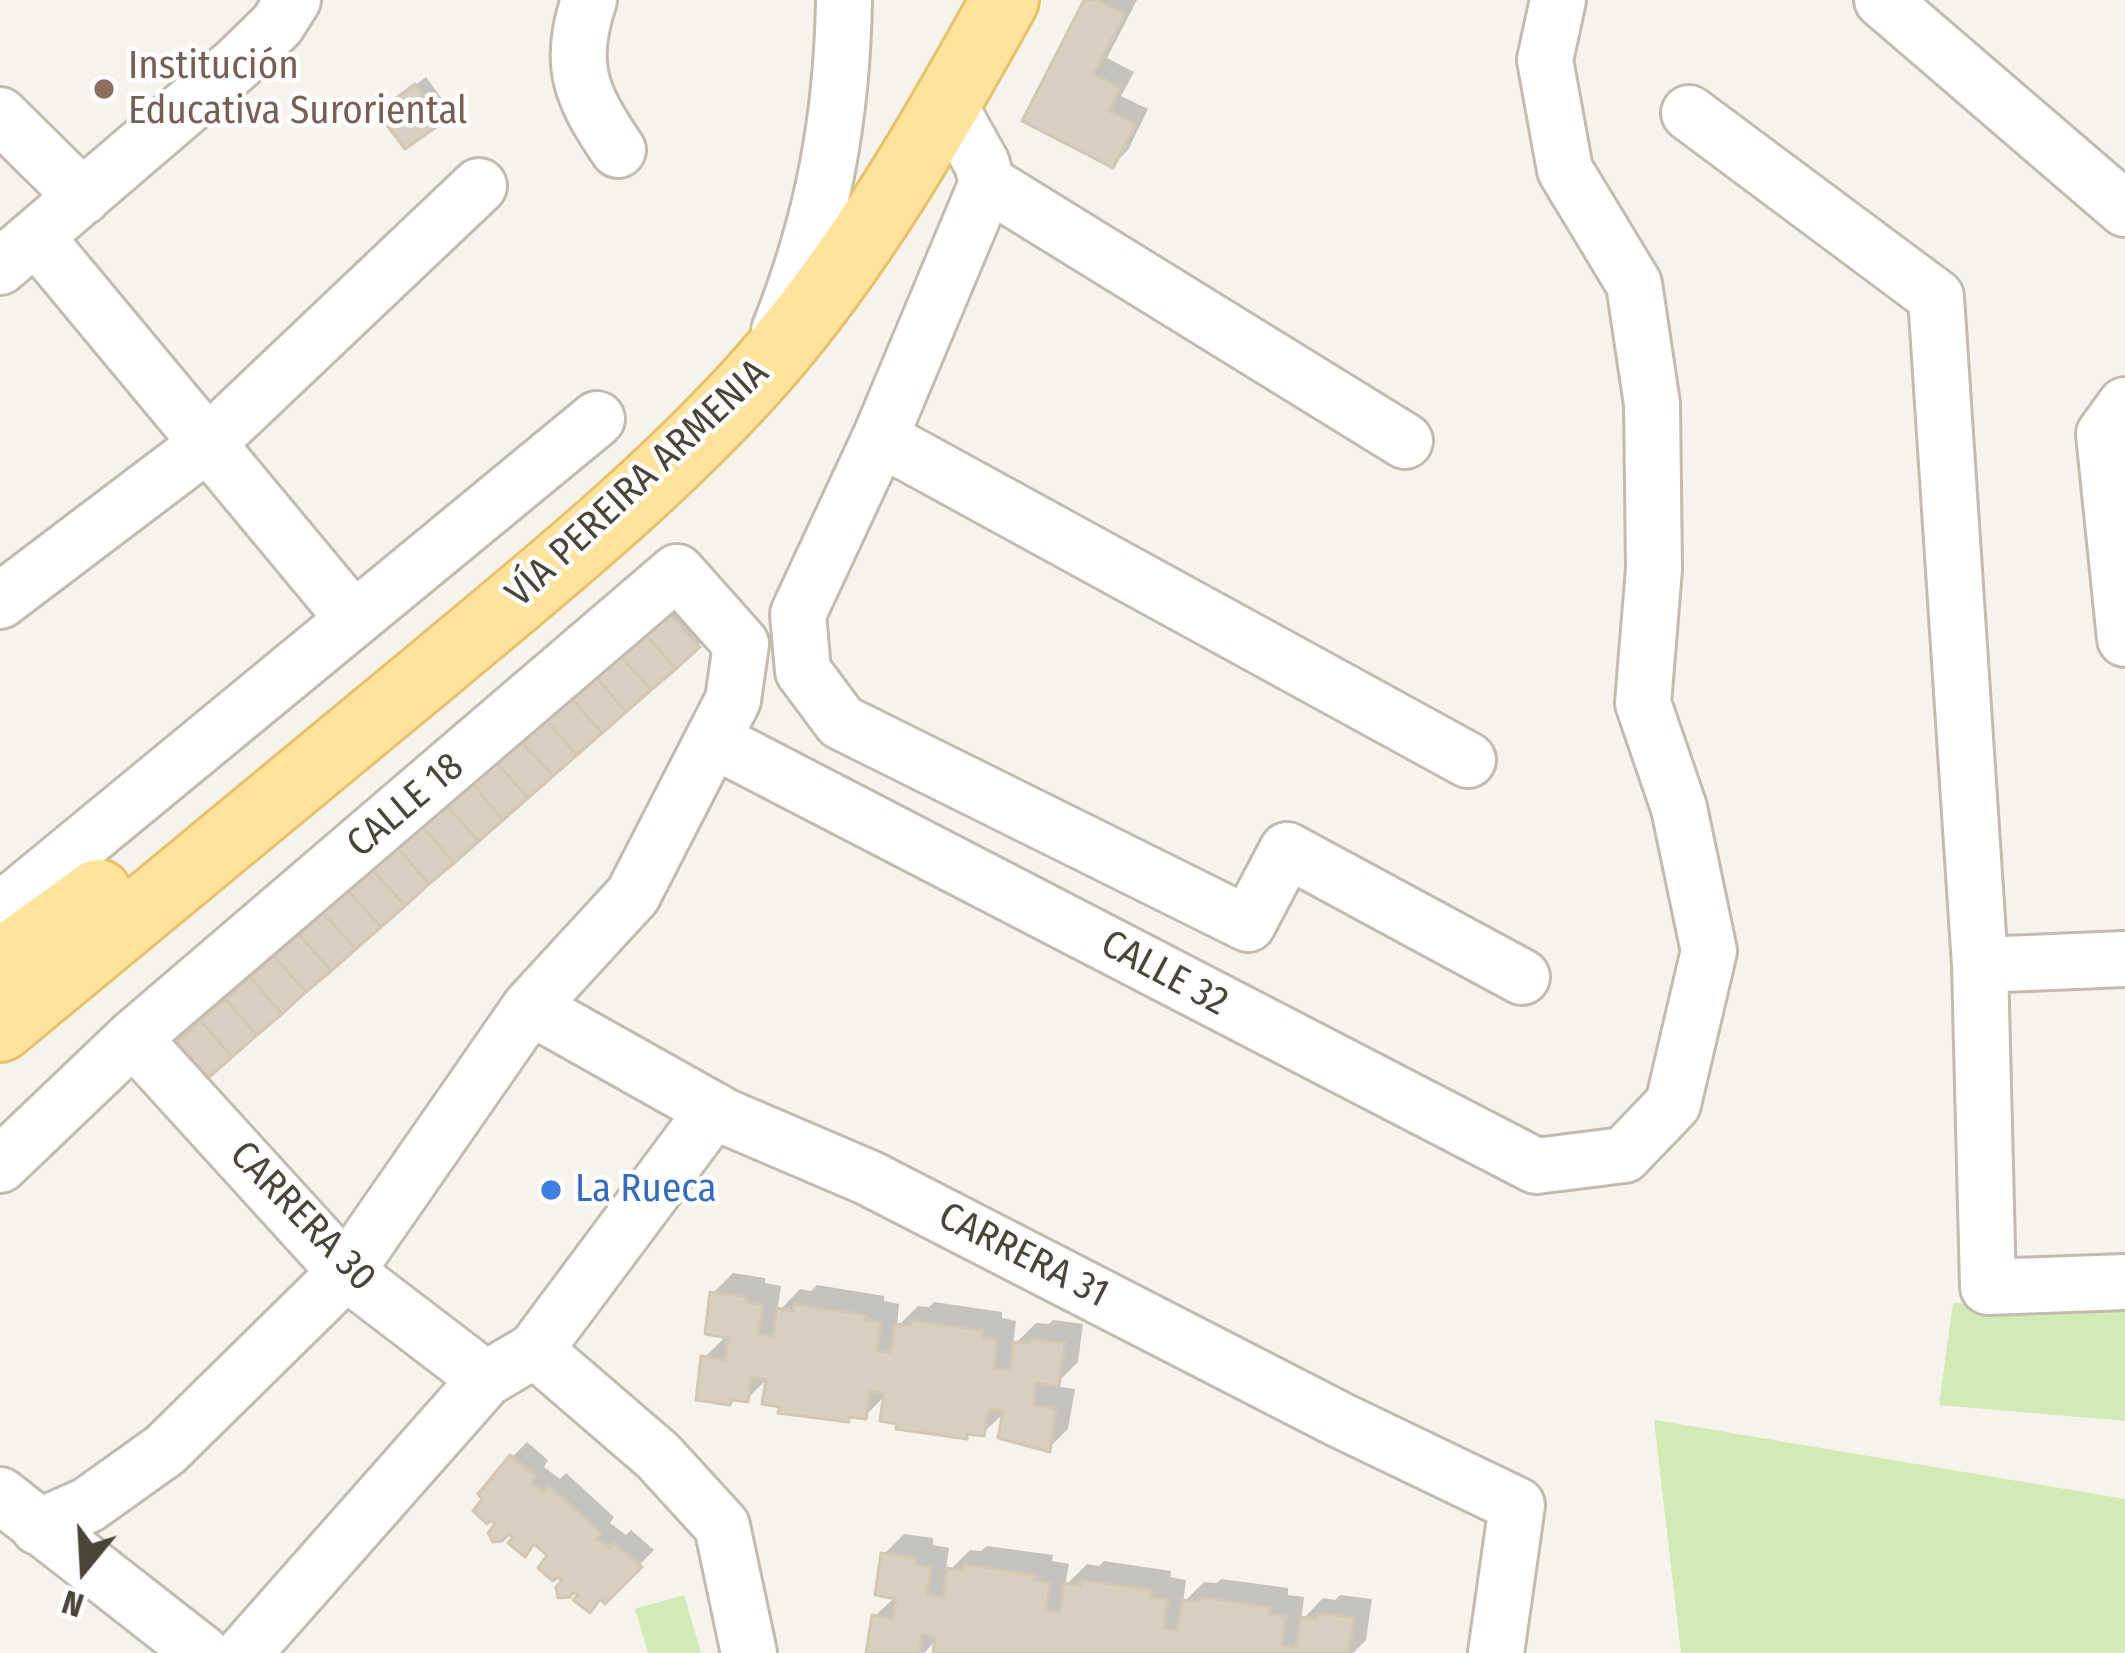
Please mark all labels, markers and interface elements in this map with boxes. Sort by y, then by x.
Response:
place label: Institución Educativa Suroriental [128,44,467,135]
marker: Institución Educativa Suroriental [91,76,117,102]
street label: VÍA PEREIRA ARMENIA [497,350,779,618]
street label: CALLE 18 [338,744,474,868]
street label: CALLE 32 [1093,921,1235,1027]
street label: CARRERA 30 [219,1132,385,1302]
place label: La Rueca [575,1167,717,1213]
marker: La Rueca [538,1177,564,1203]
street label: CARRERA 31 [930,1193,1116,1319]
north arrow [24,1509,144,1629]
text: N [57,1581,88,1625]

